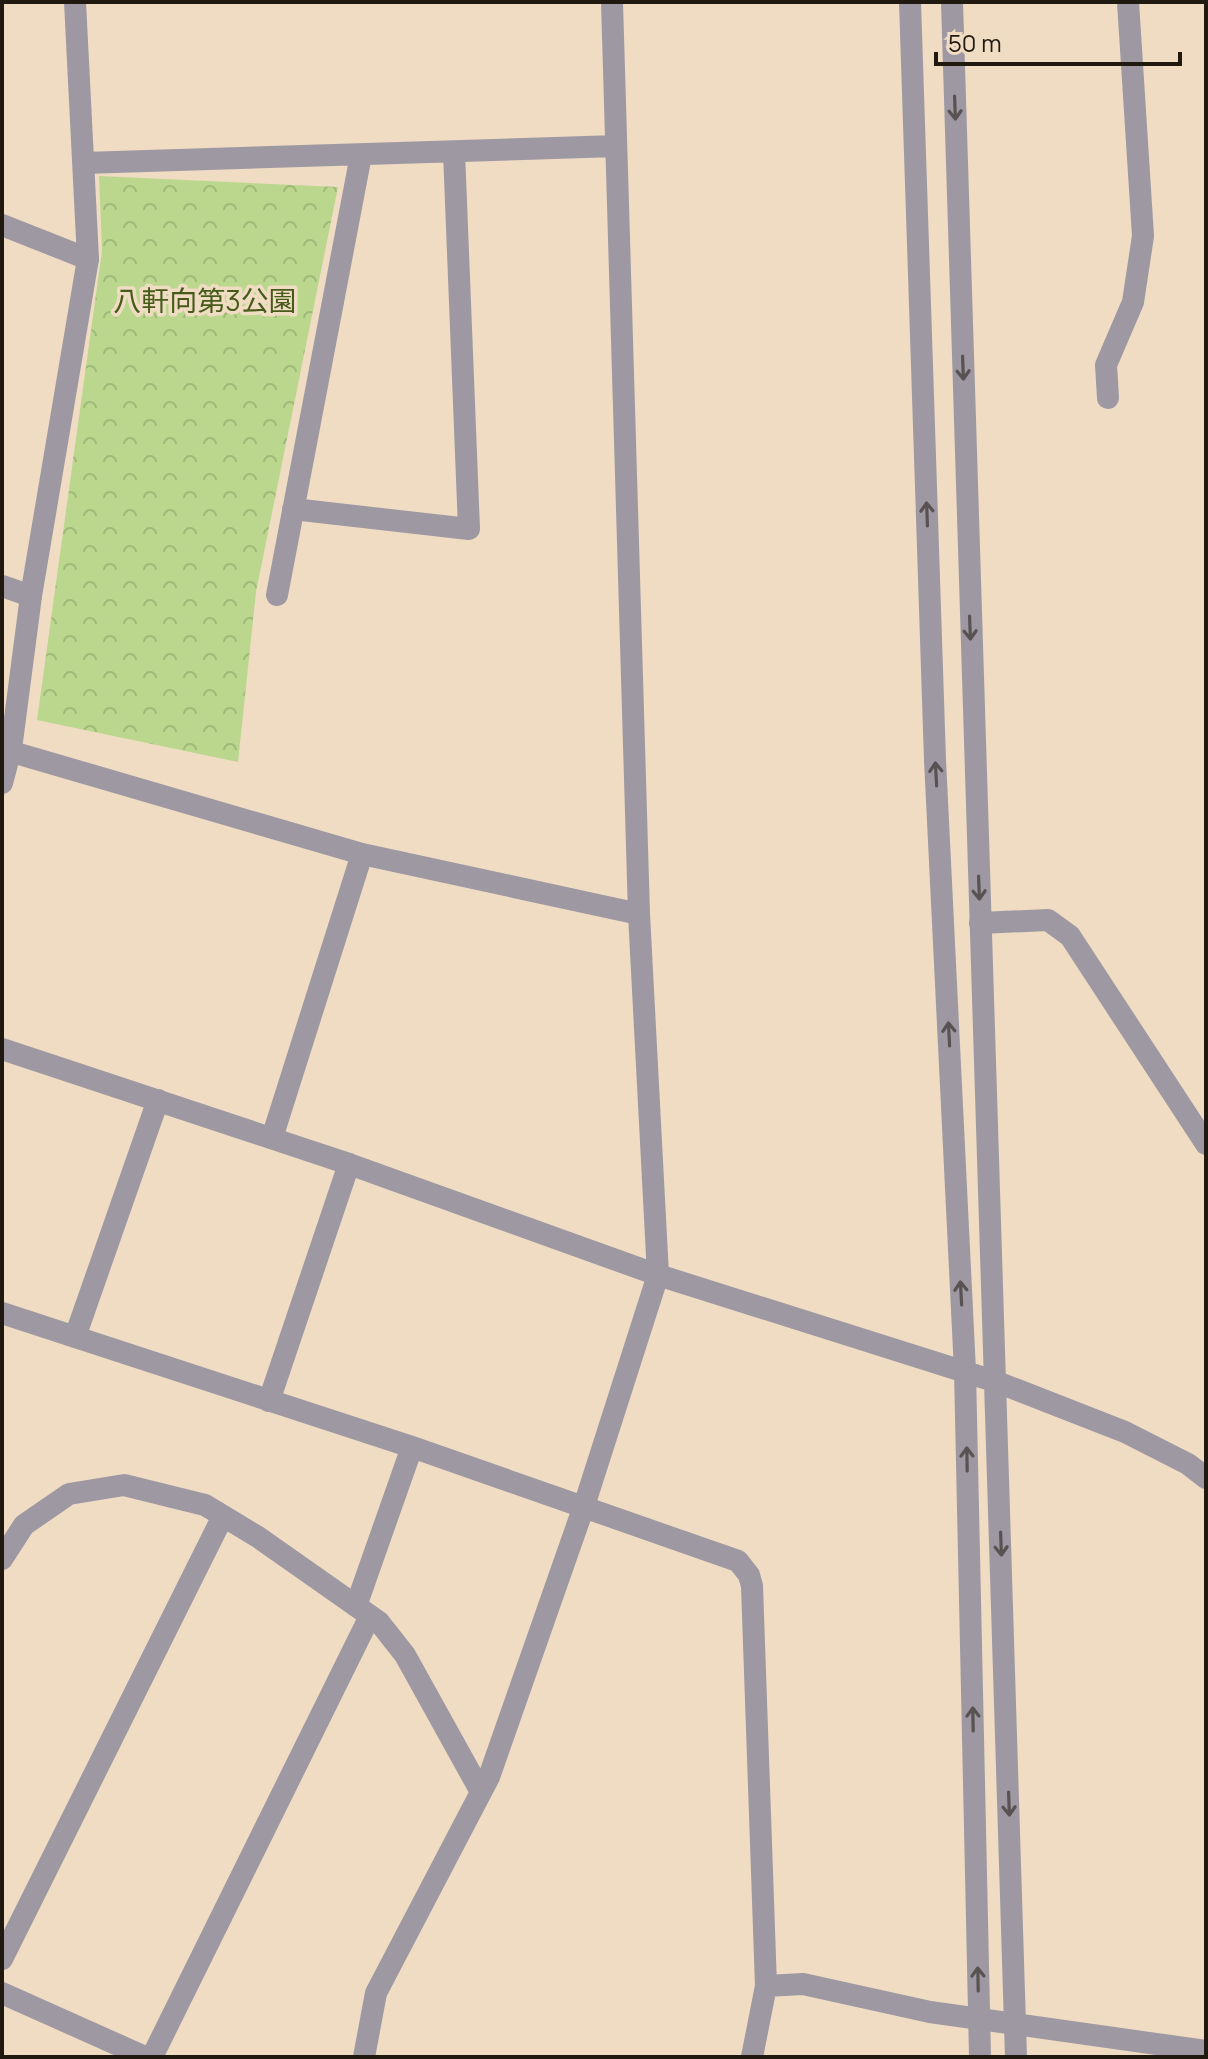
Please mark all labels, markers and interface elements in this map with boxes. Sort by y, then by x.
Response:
scale bar [936,16,1180,66]
text: 50 m [948,26,1002,59]
one-way arrow [948,94,963,121]
park label: 八軒向第3公園 [113,281,297,319]
one-way arrow [955,354,970,381]
one-way arrow [919,501,934,528]
one-way arrow [963,614,978,641]
one-way arrow [928,761,943,788]
one-way arrow [971,874,986,901]
one-way arrow [941,1021,956,1048]
one-way arrow [954,1280,969,1307]
one-way arrow [959,1446,975,1473]
one-way arrow [994,1530,1009,1557]
one-way arrow [965,1706,980,1733]
one-way arrow [1001,1790,1016,1817]
one-way arrow [970,1966,986,1993]

